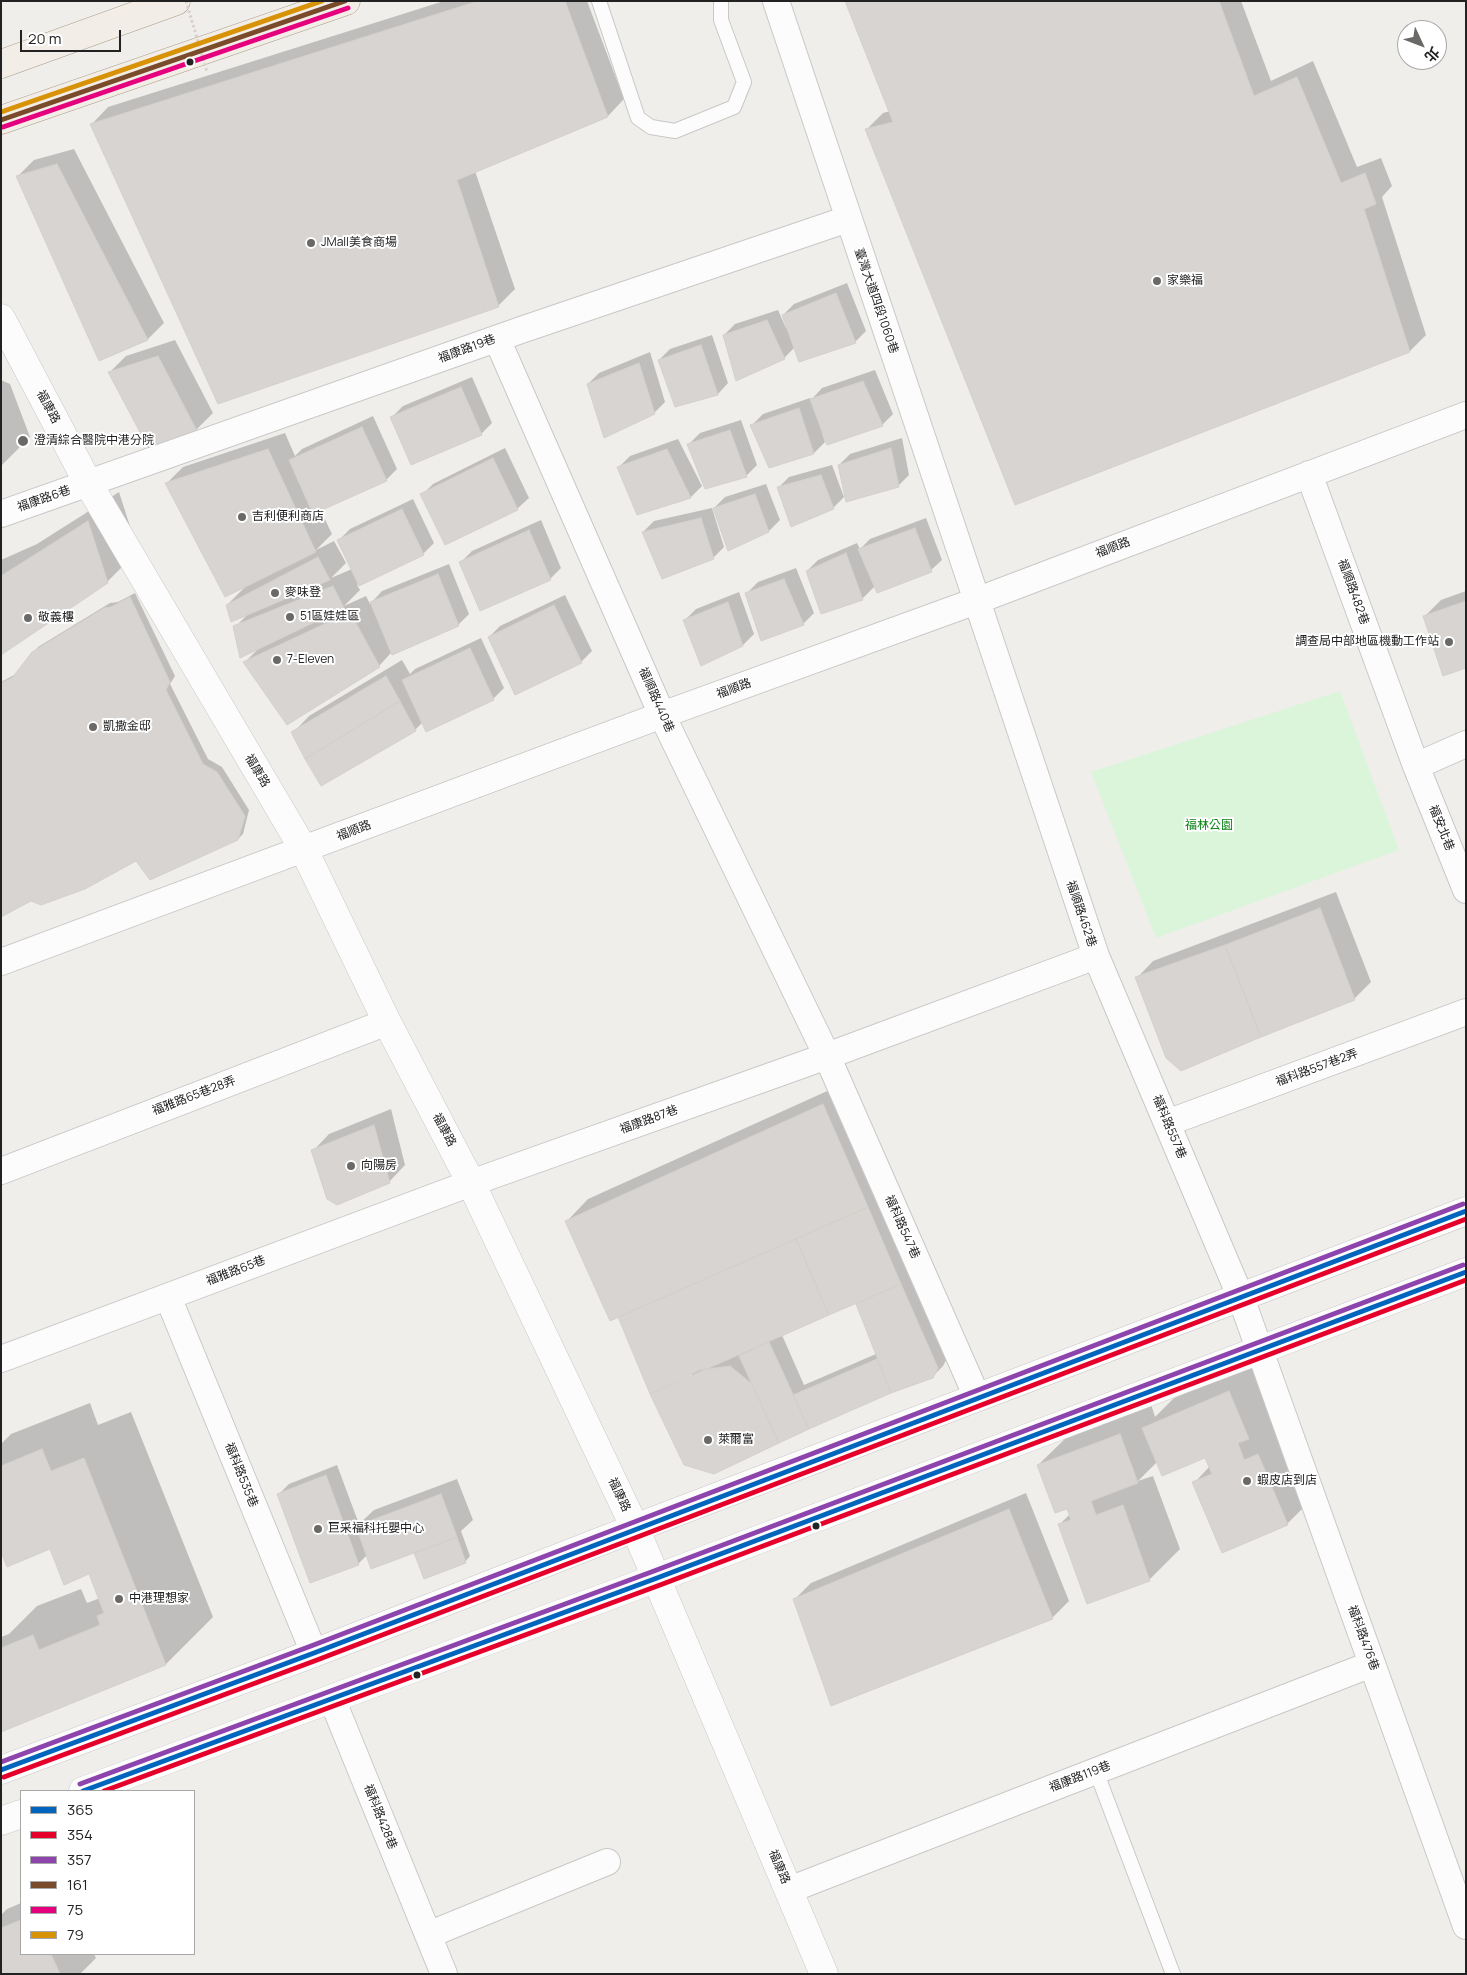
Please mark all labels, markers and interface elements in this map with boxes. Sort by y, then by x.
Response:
scale bar [22,20,124,52]
north arrow [1397,20,1447,70]
text: 20 m [28,28,61,49]
text: 北 [1421,43,1444,66]
unlabelled marker [185,57,195,67]
place label: JMall美食商場 [321,236,397,250]
marker: JMall美食商場 [305,237,317,249]
street label: 臺灣大道四段1060巷 [851,246,901,356]
place label: 家樂福 [1167,274,1203,288]
marker: 家樂福 [1151,275,1163,287]
street label: 福康路19巷 [436,332,498,366]
street label: 福康路 [33,388,63,426]
marker: 澄清綜合醫院中港分院 [16,434,30,448]
place label: 澄清綜合醫院中港分院 [34,434,154,448]
street label: 福康路6巷 [15,483,73,515]
place label: 吉利便利商店 [252,510,324,524]
marker: 吉利便利商店 [236,511,248,523]
street label: 福順路 [1094,535,1132,561]
street label: 福順路482巷 [1334,557,1372,627]
place label: 麥味登 [285,586,321,600]
marker: 麥味登 [269,587,281,599]
place label: 51區娃娃區 [300,610,360,624]
place label: 敬義樓 [38,611,74,625]
marker: 51區娃娃區 [284,611,296,623]
marker: 敬義樓 [22,612,34,624]
place label: 調查局中部地區機動工作站 [1295,635,1439,649]
marker: 調查局中部地區機動工作站 [1443,636,1455,648]
place label: 7-Eleven [287,653,334,667]
marker: 7-Eleven [271,654,283,666]
street label: 福順路440巷 [635,665,677,735]
street label: 福順路 [715,676,753,702]
place label: 凱撒金邸 [103,720,151,734]
marker: 凱撒金邸 [87,721,99,733]
street label: 福康路 [242,752,272,790]
street label: 福安北巷 [1425,803,1457,853]
street label: 福順路 [335,818,373,844]
park label: 福林公園 [1185,819,1233,833]
street label: 福順路462巷 [1063,879,1099,949]
street label: 福科路557巷2弄 [1274,1046,1360,1090]
street label: 福雅路65巷28弄 [150,1073,238,1119]
street label: 福科路557巷 [1149,1093,1189,1161]
street label: 福康路87巷 [618,1103,680,1137]
street label: 福康路 [429,1111,459,1149]
place label: 向陽房 [361,1159,397,1173]
marker: 向陽房 [345,1160,357,1172]
street label: 福科路547巷 [882,1193,922,1261]
street label: 福雅路65巷 [204,1253,268,1289]
place label: 萊爾富 [718,1433,754,1447]
marker: 萊爾富 [702,1434,714,1446]
street label: 福科路535巷 [221,1441,261,1509]
place label: 蝦皮店到店 [1257,1474,1317,1488]
marker: 蝦皮店到店 [1241,1475,1253,1487]
street label: 福康路 [605,1476,633,1514]
unlabelled marker [811,1521,821,1531]
place label: 巨采福科托嬰中心 [328,1522,424,1536]
marker: 巨采福科托嬰中心 [312,1523,324,1535]
place label: 中港理想家 [129,1592,189,1606]
marker: 中港理想家 [113,1593,125,1605]
street label: 福科路476巷 [1345,1603,1381,1673]
unlabelled marker [412,1670,422,1680]
street label: 福康路119巷 [1047,1759,1113,1795]
street label: 福科路428巷 [360,1782,400,1852]
legend [20,1790,195,1955]
text: 365 [67,1799,93,1820]
text: 354 [67,1824,93,1845]
street label: 福康路 [765,1848,793,1886]
text: 357 [67,1849,92,1870]
text: 161 [67,1874,88,1895]
text: 75 [67,1899,83,1920]
text: 79 [67,1924,84,1945]

